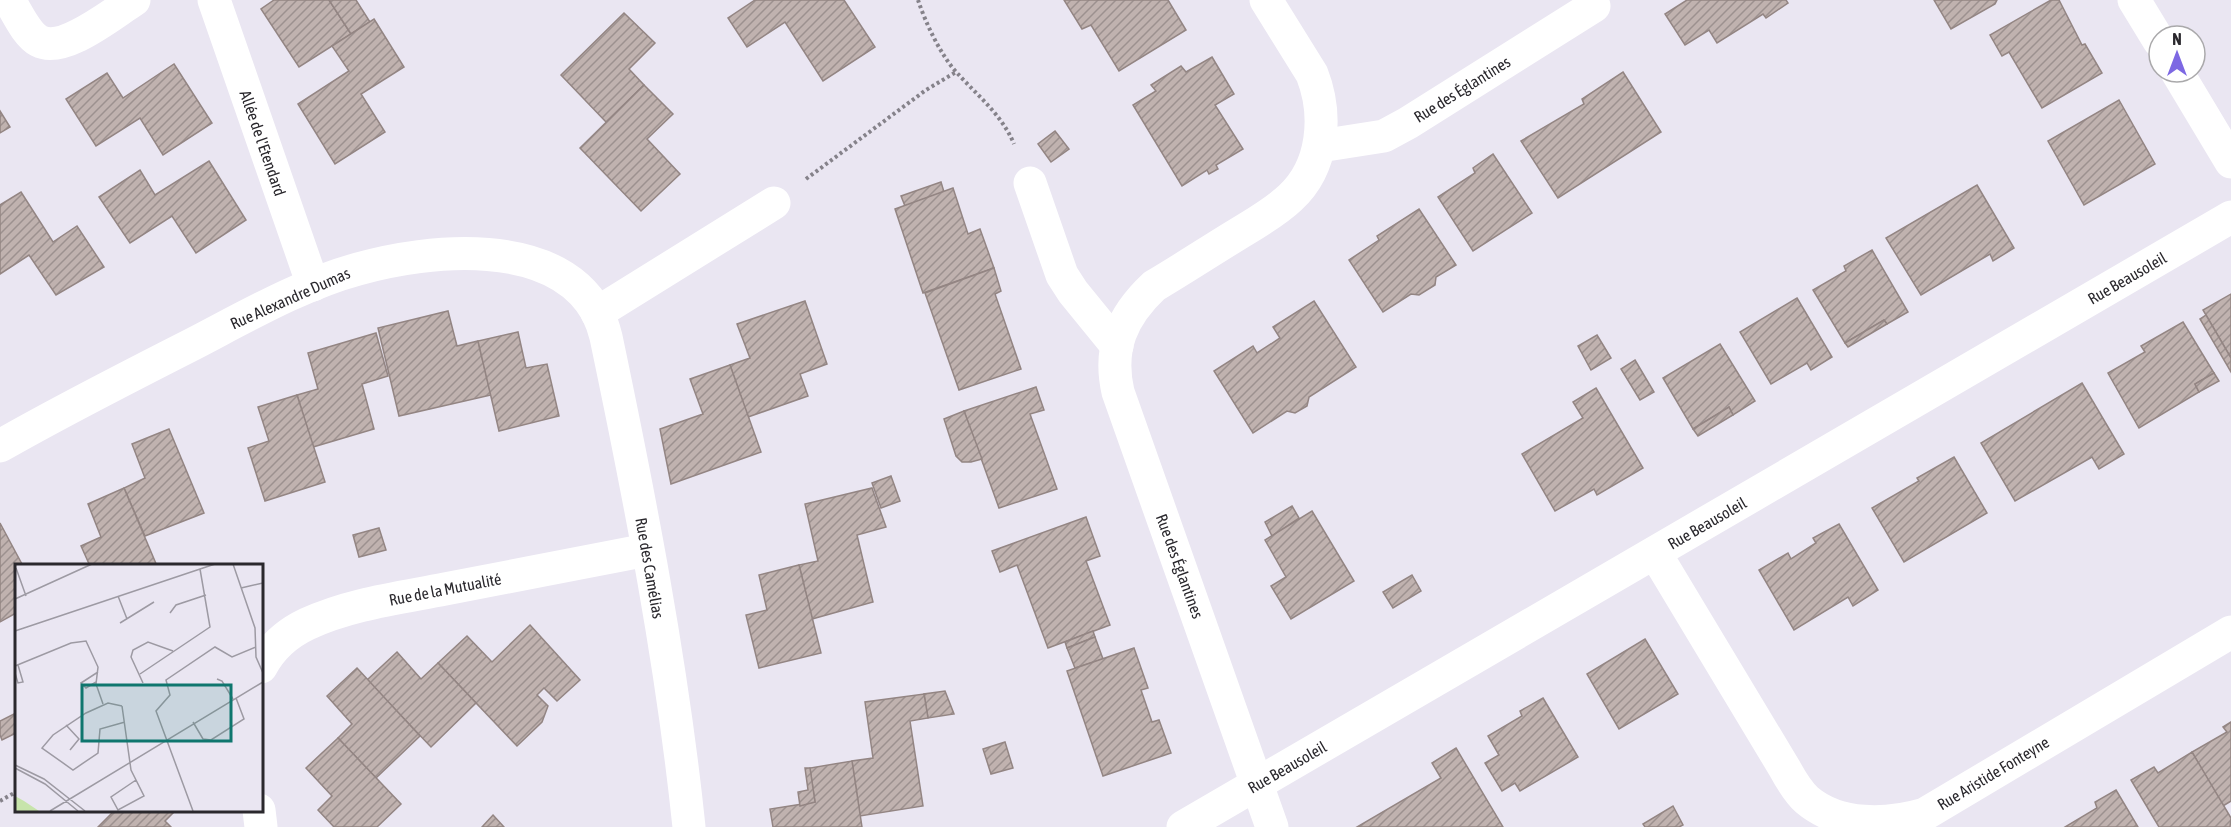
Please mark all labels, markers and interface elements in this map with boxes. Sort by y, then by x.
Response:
north arrow [2147,24,2207,84]
text: N [2172,30,2182,48]
street label: Rue des Églantines [1411,52,1514,127]
street label: Allée de l'Etendard [237,88,289,198]
street label: Rue Beausoleil [2085,248,2170,308]
street label: Rue Alexandre Dumas [227,263,353,332]
street label: Rue Beausoleil [1665,493,1750,553]
street label: Rue des Églantines [1152,511,1207,621]
street label: Rue des Camélias [632,516,668,620]
inset map [15,564,262,812]
street label: Rue de la Mutualité [387,569,503,609]
street label: Rue Aristide Fonteyne [1934,733,2053,814]
street label: Rue Beausoleil [1245,737,1330,797]

